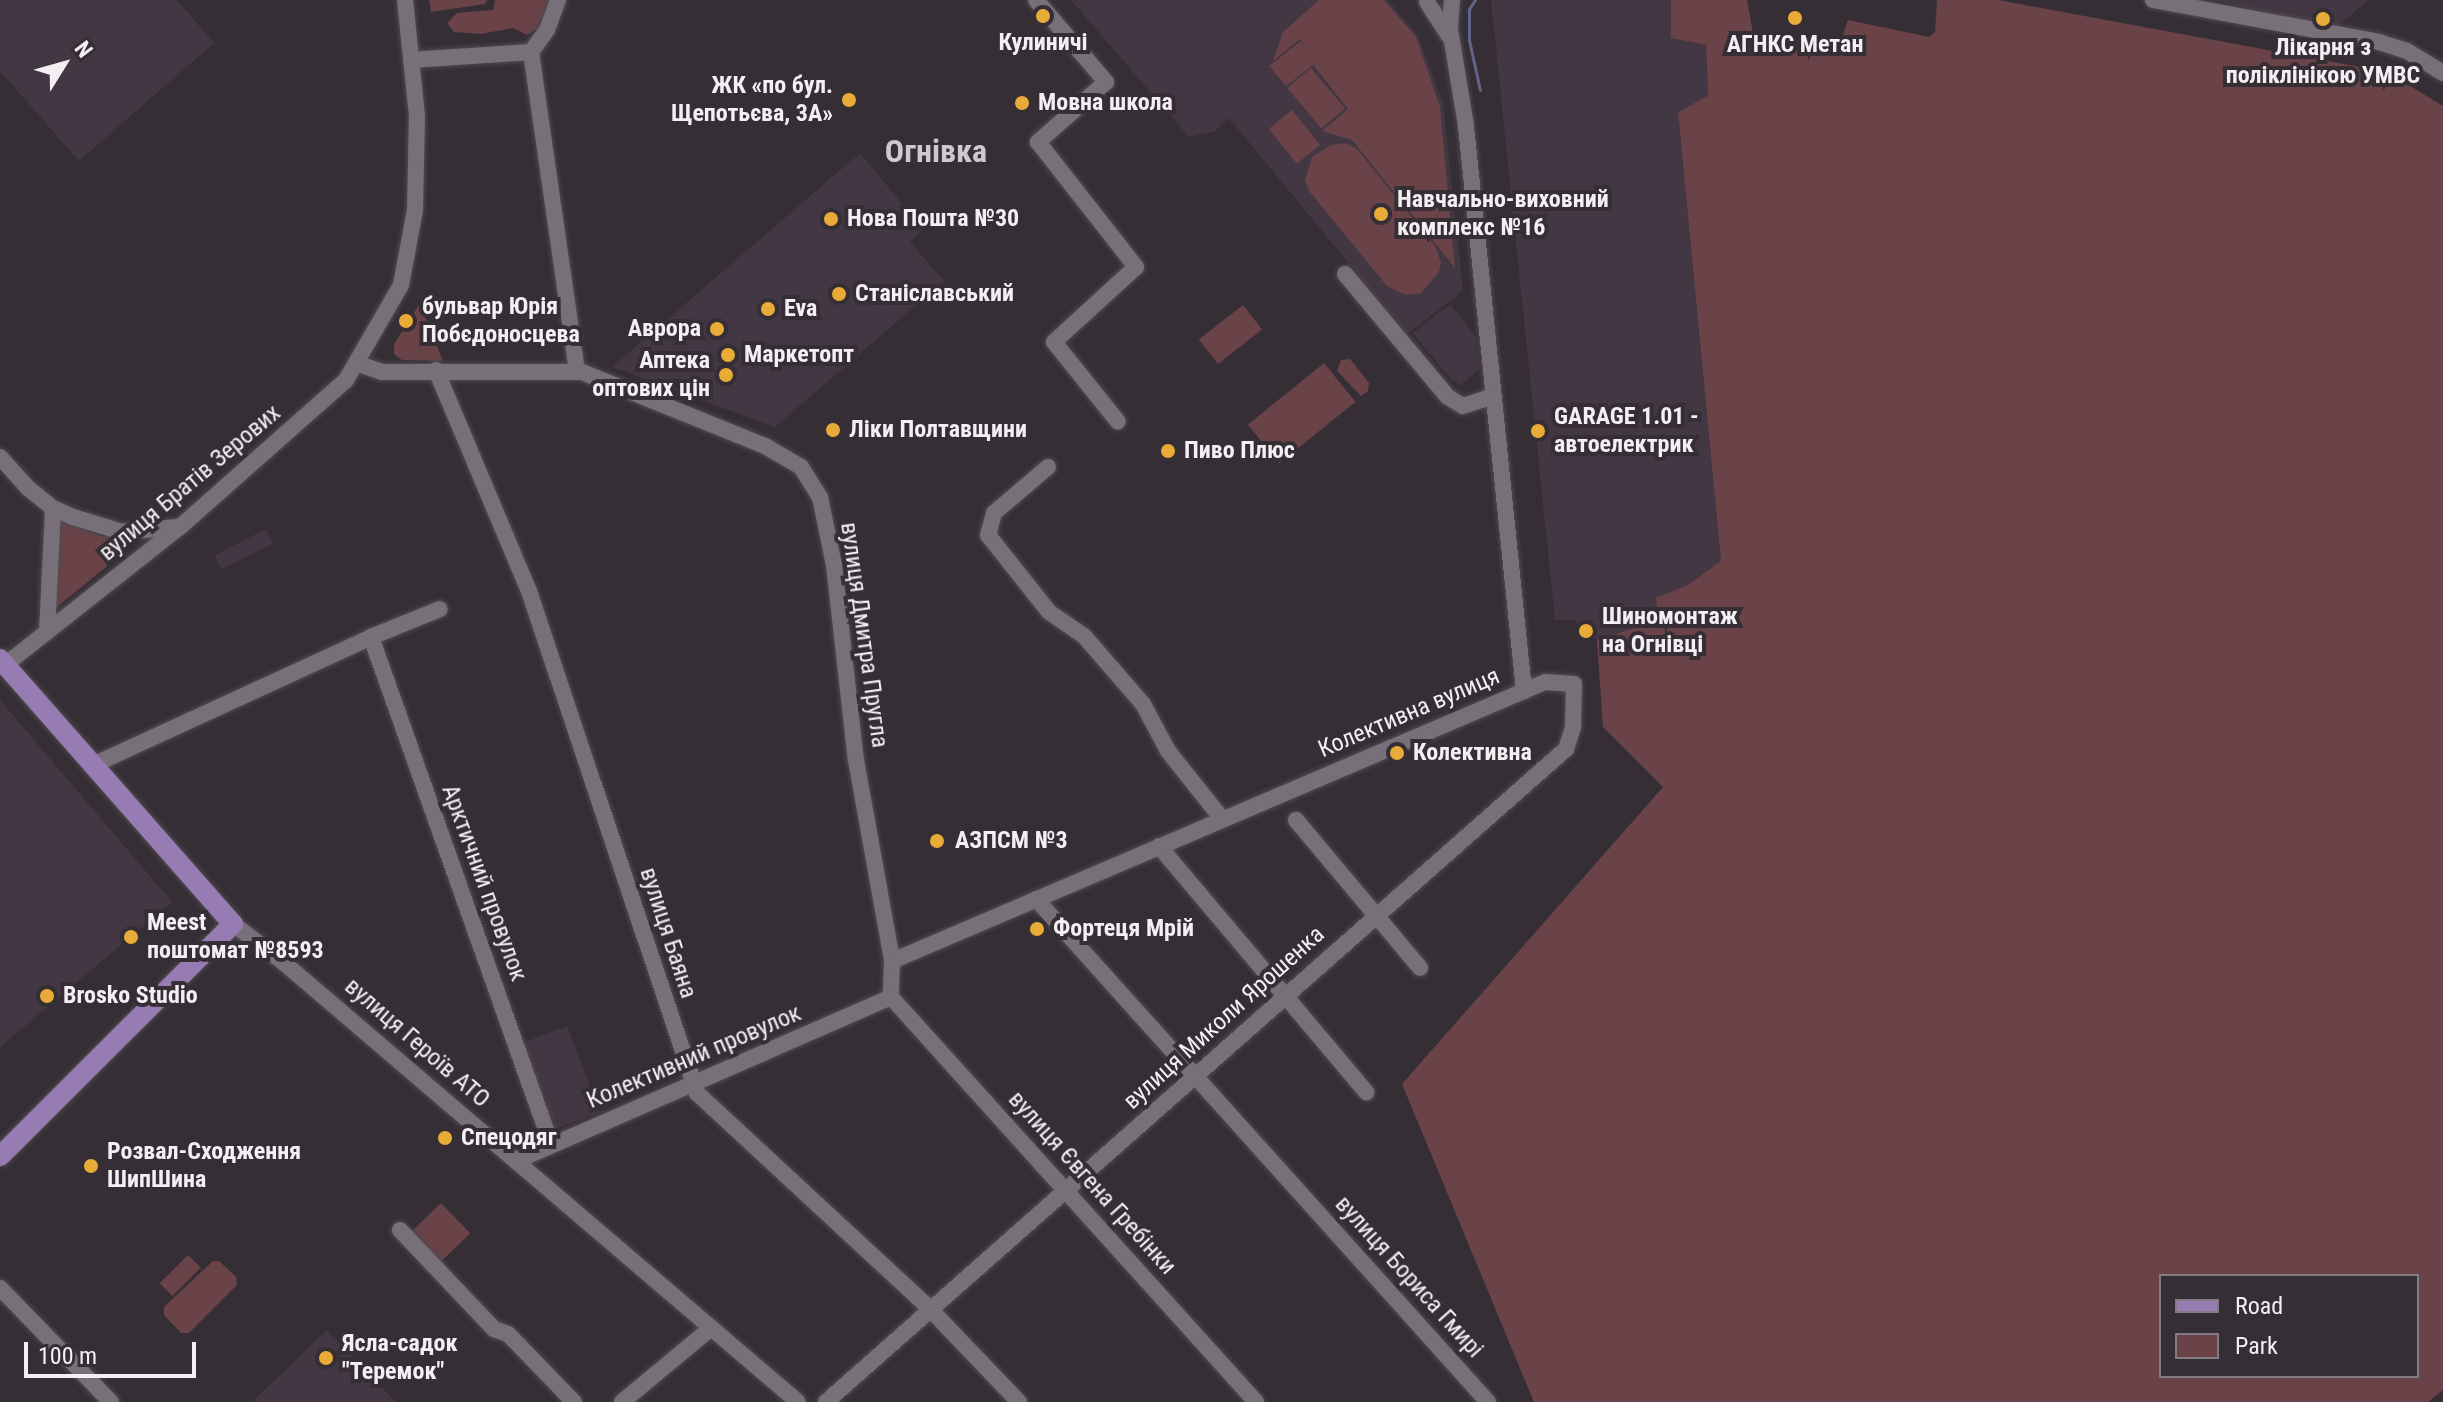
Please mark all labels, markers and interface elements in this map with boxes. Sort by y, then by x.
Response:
marker: Кулиничі [1034,7,1052,25]
marker: Лікарня з поліклінікою УМВС [2312,8,2334,30]
marker: АГНКС Метан [1786,9,1804,27]
north arrow [24,24,104,104]
place label: Кулиничі [998,29,1088,57]
place label: АГНКС Метан [1727,31,1863,59]
place label: Лікарня з поліклінікою УМВС [2226,34,2420,90]
text: N [70,36,98,62]
place label: ЖК «по бул. Щепотьєва, 3А» [671,72,833,128]
place label: Мовна школа [1038,89,1173,117]
marker: ЖК «по бул. Щепотьєва, 3А» [840,91,858,109]
marker: Мовна школа [1013,94,1031,112]
district label: Огнівка [885,132,987,170]
place label: Навчально-виховний комплекс №16 [1397,186,1609,242]
place label: Нова Пошта №30 [847,205,1019,233]
marker: Навчально-виховний комплекс №16 [1372,205,1390,223]
marker: Нова Пошта №30 [822,210,840,228]
place label: Станіславський [855,280,1014,308]
marker: Станіславський [830,285,848,303]
place label: бульвар Юрія Побєдоносцева [422,293,580,349]
place label: Eva [784,295,817,323]
marker: Eva [759,300,777,318]
marker: бульвар Юрія Побєдоносцева [397,312,415,330]
place label: Аврора [628,315,701,343]
marker: Аврора [708,320,726,338]
place label: Маркетопт [744,341,854,369]
marker: Маркетопт [719,346,737,364]
place label: Аптека оптових цін [592,347,710,403]
marker: Аптека оптових цін [717,366,735,384]
street label: вулиця Братів Зерових [93,399,287,567]
place label: GARAGE 1.01 - автоелектрик [1554,403,1699,459]
place label: Ліки Полтавщини [849,416,1027,444]
marker: Ліки Полтавщини [824,421,842,439]
marker: GARAGE 1.01 - автоелектрик [1529,422,1547,440]
place label: Пиво Плюс [1184,437,1295,465]
marker: Пиво Плюс [1159,442,1177,460]
street label: вулиця Дмитра Пругла [834,521,894,749]
place label: Шиномонтаж на Огнівці [1602,603,1738,659]
marker: Шиномонтаж на Огнівці [1577,622,1595,640]
street label: Колективна вулиця [1314,662,1504,764]
place label: Колективна [1413,739,1532,767]
marker: Колективна [1388,744,1406,762]
street label: Арктичний провулок [435,781,533,985]
place label: АЗПСМ №3 [955,827,1068,855]
marker: АЗПСМ №3 [926,830,948,852]
street label: вулиця Баяна [633,864,703,1002]
place label: Meest поштомат №8593 [147,909,324,965]
place label: Фортеця Мрій [1053,915,1194,943]
marker: Фортеця Мрій [1028,920,1046,938]
street label: вулиця Миколи Ярошенка [1118,920,1330,1116]
marker: Meest поштомат №8593 [122,928,140,946]
street label: вулиця Героїв АТО [339,972,495,1114]
place label: Brosko Studio [63,982,198,1010]
marker: Brosko Studio [38,987,56,1005]
street label: Колективний провулок [582,999,806,1115]
street label: вулиця Євгена Гребінки [1002,1085,1182,1281]
place label: Спецодяг [461,1124,557,1152]
marker: Спецодяг [436,1129,454,1147]
place label: Розвал-Сходження ШипШина [107,1138,301,1194]
marker: Розвал-Сходження ШипШина [82,1157,100,1175]
street label: вулиця Бориса Гмирі [1329,1190,1489,1364]
legend [2159,1274,2419,1378]
text: Road [2235,1292,2283,1320]
scale bar [28,1326,200,1376]
place label: Ясла-садок "Теремок" [342,1330,457,1386]
text: Park [2235,1332,2278,1360]
text: 100 m [38,1342,97,1370]
marker: Ясла-садок "Теремок" [317,1349,335,1367]

